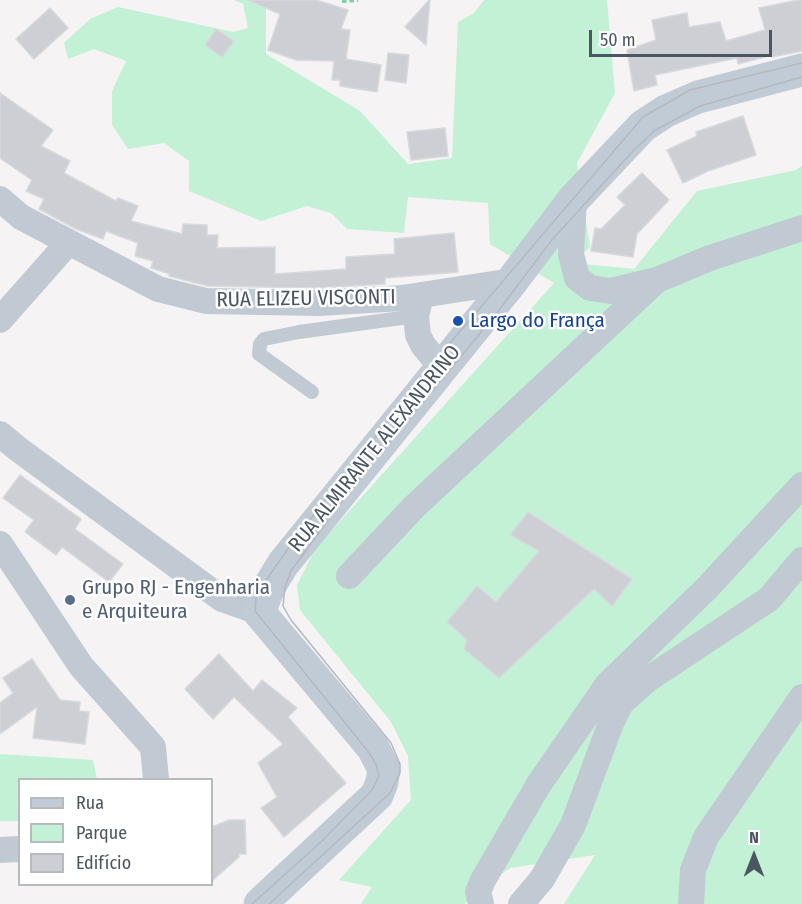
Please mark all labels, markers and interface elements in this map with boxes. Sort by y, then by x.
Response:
scale bar [592,18,775,56]
text: 50 m [600,29,636,51]
street label: RUA ELIZEU VISCONTI [216,285,396,313]
place label: Largo do França [470,308,605,334]
marker: Largo do França [451,314,465,328]
street label: RUA ALMIRANTE ALEXANDRINO [284,340,466,558]
place label: Grupo RJ - Engenharia e Arquiteura [82,575,270,625]
marker: Grupo RJ - Engenharia e Arquiteura [63,593,77,607]
legend [18,778,213,886]
text: Rua [76,792,104,814]
text: Parque [76,822,127,844]
north arrow [724,826,784,886]
text: N [749,828,759,847]
text: Edifício [76,852,131,874]

